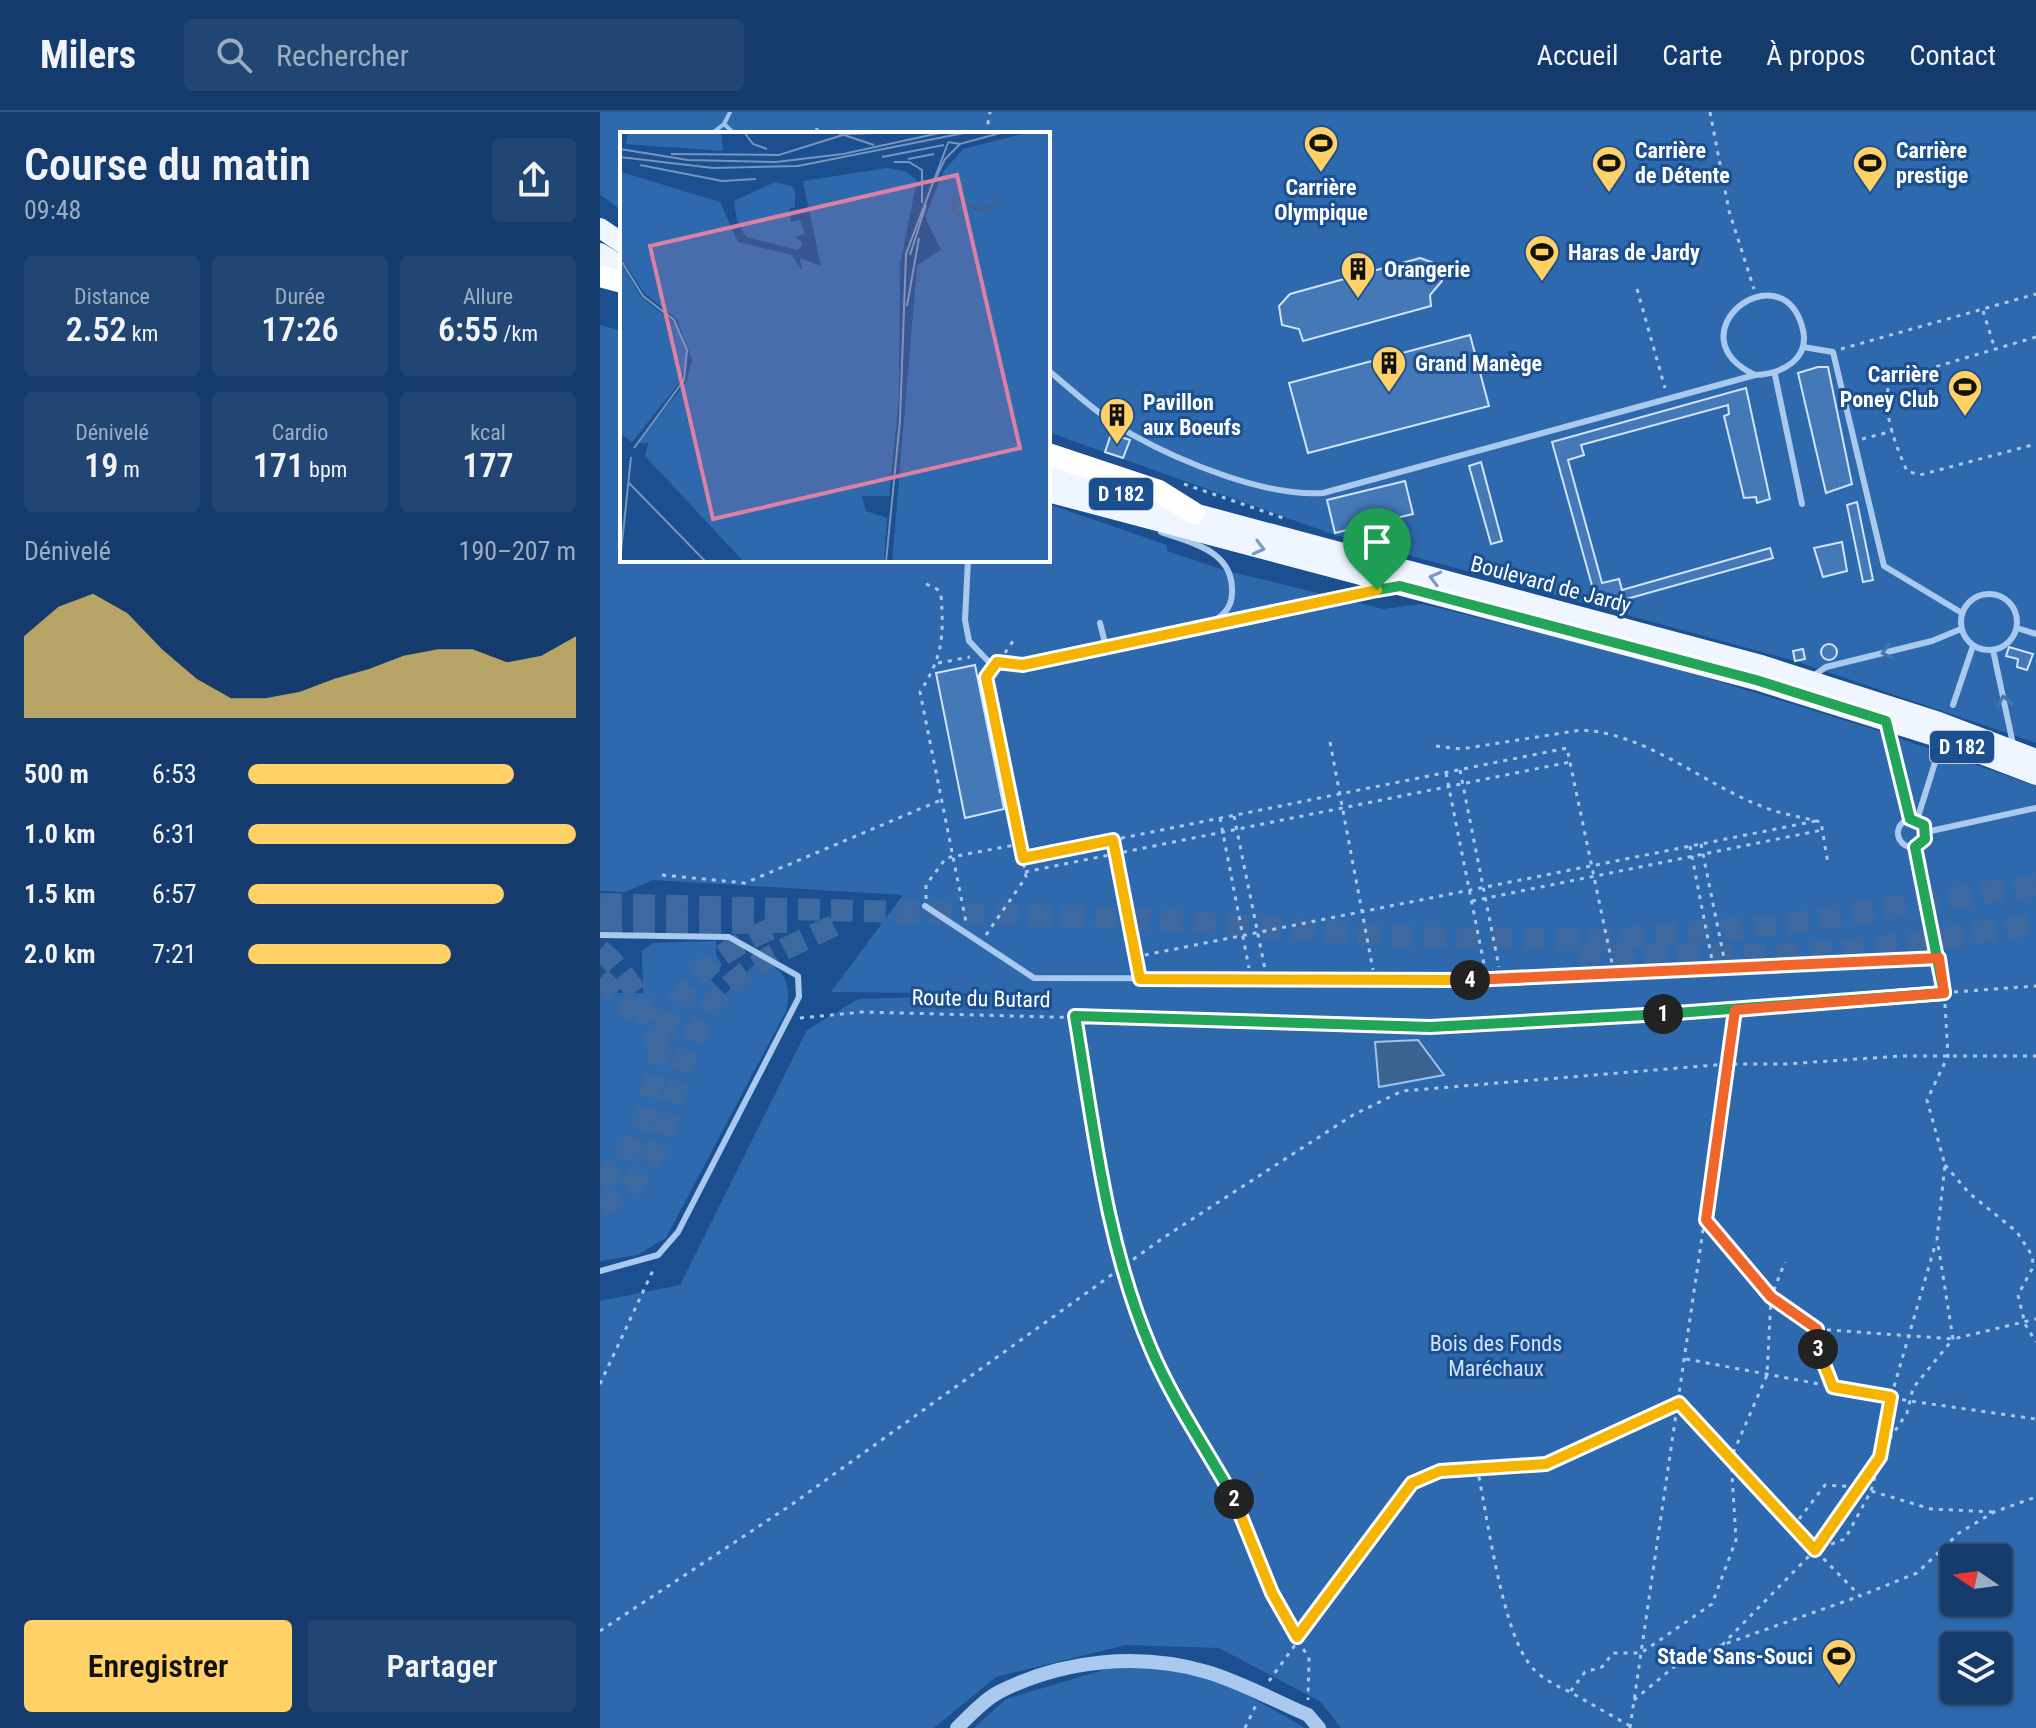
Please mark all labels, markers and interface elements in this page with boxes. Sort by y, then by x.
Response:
search box [184,19,744,91]
text: Milers [40,33,136,77]
icon: search [212,33,256,77]
text: Rechercher [276,38,409,73]
text: Accueil [1537,39,1618,72]
text: Carte [1662,39,1722,72]
text: À propos [1766,39,1866,72]
text: Contact [1910,39,1996,72]
sports icon: Carrière Olympique [1302,124,1340,174]
inset map [620,132,1050,562]
button: share [492,138,576,222]
place label: Carrière de Détente [1635,138,1730,188]
place label: Carrière prestige [1896,138,1968,188]
text: Course du matin [24,139,311,191]
sports icon: Carrière de Détente [1590,144,1628,194]
sports icon: Carrière prestige [1851,144,1889,194]
place label: Carrière Olympique [1274,175,1368,225]
text: 09:48 [24,195,81,225]
sports icon: Haras de Jardy [1523,233,1561,283]
place label: Haras de Jardy [1568,240,1700,265]
building icon: Orangerie [1339,250,1377,300]
place label: Orangerie [1384,257,1470,282]
text: Distance [74,284,150,309]
text: Durée [275,284,325,309]
text: Allure [463,284,513,309]
text: 2.52 [66,309,127,349]
text: 17:26 [261,309,339,349]
text: 6:55 [438,309,498,349]
text: km [127,321,158,346]
text: /km [498,321,538,346]
building icon: Grand Manège [1370,344,1408,394]
place label: Grand Manège [1415,351,1542,376]
place label: Carrière Poney Club [1840,362,1939,412]
sports icon: Carrière Poney Club [1946,368,1984,418]
place label: Pavillon aux Boeufs [1143,390,1241,440]
building icon: Pavillon aux Boeufs [1098,396,1136,446]
text: Dénivelé [75,420,149,445]
text: Cardio [272,420,328,445]
text: kcal [470,420,506,445]
text: 19 [84,445,118,485]
text: 171 [253,445,304,485]
text: 177 [462,445,514,485]
text: m [118,457,140,482]
text: bpm [304,457,347,482]
road number: D 182 [1089,478,1153,510]
pin [1343,508,1411,590]
icon: arrive [1355,520,1399,564]
text: Dénivelé [24,536,111,566]
text: 190–207 m [459,536,576,566]
one-way arrow [1251,539,1265,556]
street label: Boulevard de Jardy [1468,551,1634,618]
one-way arrow [1428,571,1442,587]
one-way arrow [1881,643,1894,660]
one-way arrow [1996,694,2013,708]
road number: D 182 [1930,731,1994,763]
text: 500 m [24,759,89,789]
text: 6:53 [152,759,197,789]
text: 1.0 km [24,819,96,849]
text: 6:31 [152,819,197,849]
text: 1.5 km [24,879,96,909]
text: 6:57 [152,879,197,909]
text: 2.0 km [24,939,96,969]
text: 7:21 [152,939,197,969]
pin: 4 [1450,960,1490,1000]
text: 4 [1464,967,1476,992]
street label: Route du Butard [911,985,1051,1012]
pin: 1 [1643,994,1683,1034]
text: 1 [1657,1001,1669,1026]
pin: 3 [1798,1329,1838,1369]
park label: Bois des Fonds Maréchaux [1430,1331,1562,1381]
text: 3 [1812,1336,1824,1361]
pin: 2 [1214,1479,1254,1519]
text: 2 [1228,1486,1240,1511]
north arrow [1940,1544,2012,1616]
map controls [1940,1544,2012,1704]
button: Enregistrer [24,1620,292,1712]
button: Partager [308,1620,576,1712]
button: layers [1940,1632,2012,1704]
sports icon: Stade Sans-Souci [1820,1637,1858,1687]
place label: Stade Sans-Souci [1657,1644,1813,1669]

